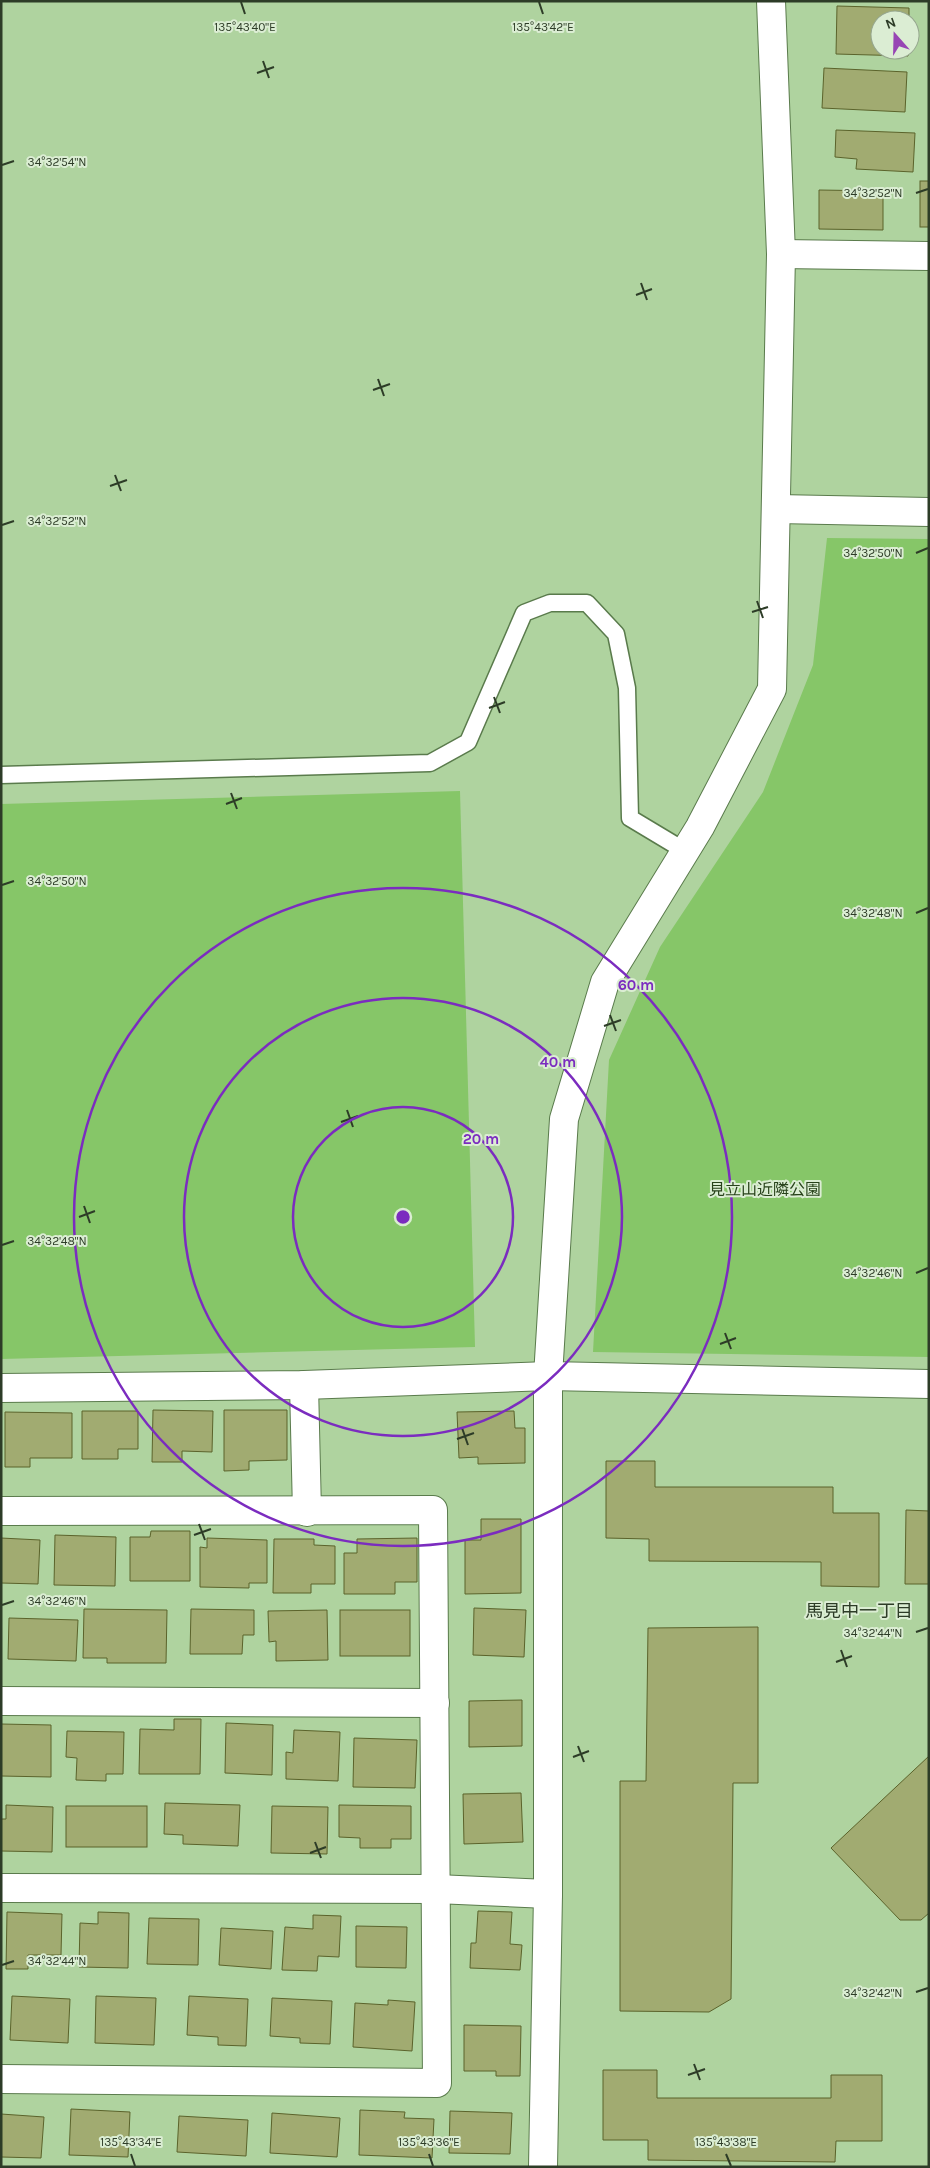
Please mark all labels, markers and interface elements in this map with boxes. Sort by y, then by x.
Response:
north arrow [870,10,920,60]
text: N [883,14,898,33]
text: 135°43'40"E [214,20,276,34]
text: 135°43'42"E [512,20,574,34]
text: 34°32'54"N [28,155,86,169]
text: 34°32'52"N [843,186,903,200]
text: 34°32'52"N [27,514,87,528]
text: 34°32'50"N [843,546,903,560]
text: 34°32'50"N [27,874,87,888]
text: 34°32'48"N [843,906,903,920]
text: 60 m [618,976,654,994]
text: 40 m [540,1053,576,1071]
text: 20 m [463,1130,499,1148]
park label: 見立山近隣公園 [709,1180,821,1199]
centre of rings [394,1208,412,1226]
text: 34°32'48"N [27,1234,87,1248]
text: 34°32'46"N [844,1266,902,1280]
text: 34°32'46"N [28,1594,86,1608]
district label: 馬見中一丁目 [805,1600,913,1622]
text: 34°32'44"N [844,1626,902,1640]
text: 34°32'44"N [28,1954,86,1968]
text: 34°32'42"N [843,1986,903,2000]
text: 135°43'34"E [100,2135,162,2149]
text: 135°43'36"E [398,2135,460,2149]
text: 135°43'38"E [695,2135,757,2149]

